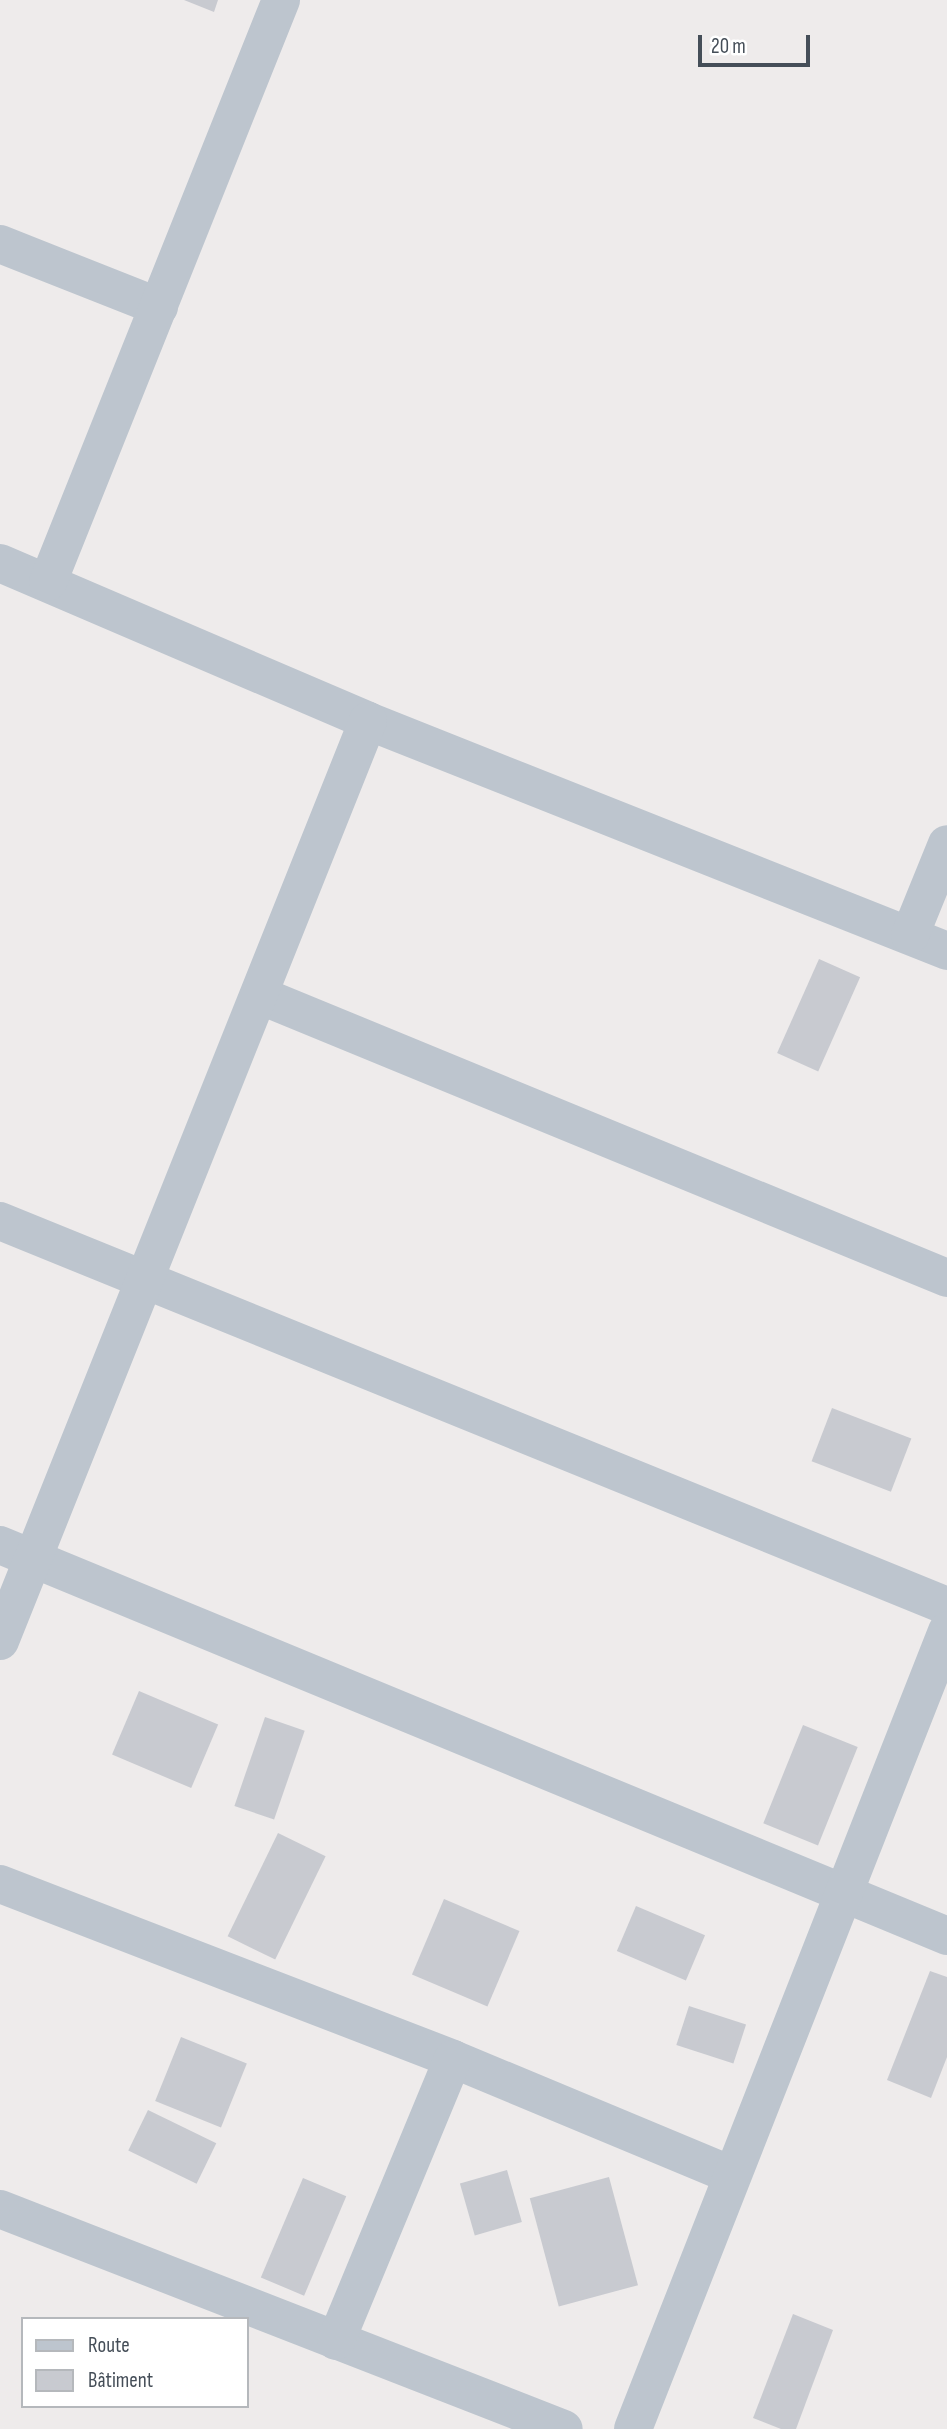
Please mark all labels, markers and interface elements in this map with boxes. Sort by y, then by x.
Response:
scale bar [702,21,814,65]
text: 20 m [711,34,746,59]
legend [21,2317,248,2408]
text: Route [88,2333,130,2358]
text: Bâtiment [88,2368,153,2393]

